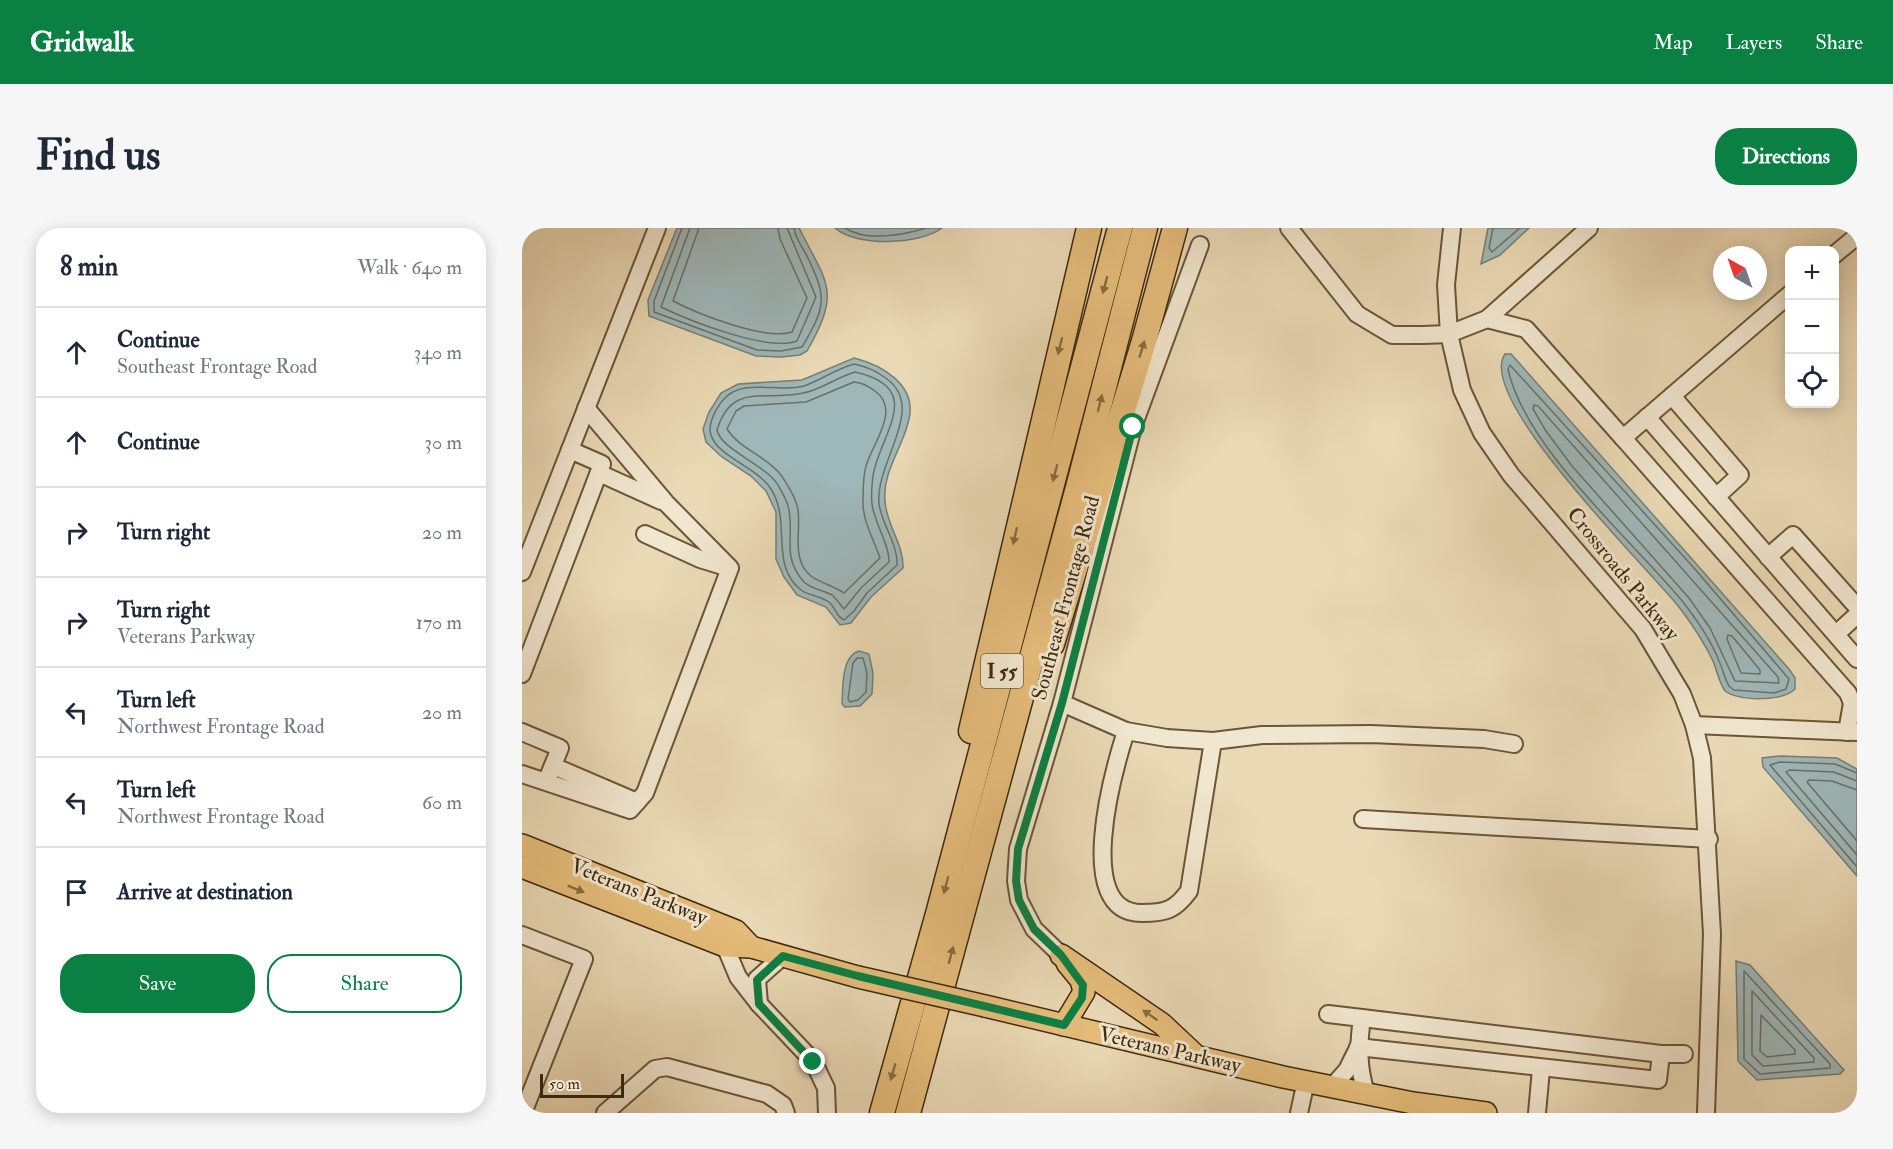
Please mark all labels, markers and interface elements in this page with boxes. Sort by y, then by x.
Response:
text: Gridwalk [30,25,134,60]
text: Map [1653,29,1693,56]
text: Layers [1726,29,1782,56]
text: Share [1815,29,1863,56]
button: Directions [1715,128,1857,185]
text: Find us [36,130,160,182]
north arrow [1713,246,1767,300]
map controls [1785,246,1839,408]
button: + [1785,246,1839,300]
text: 8 min [60,251,118,283]
text: Walk · 640 m [357,255,462,280]
one-way arrow [1100,275,1110,294]
button: − [1785,300,1839,354]
text: Continue [117,326,200,354]
icon: ahead [60,336,93,369]
one-way arrow [1055,337,1065,355]
text: 340 m [414,340,462,365]
one-way arrow [1138,340,1147,358]
text: Southeast Frontage Road [117,354,317,379]
button: locate [1785,354,1839,408]
one-way arrow [1096,394,1106,412]
route start [1119,413,1145,439]
icon: ahead [60,426,93,459]
text: Continue [117,428,200,456]
text: 30 m [424,430,462,455]
one-way arrow [1050,464,1059,482]
street label: Southeast Frontage Road [1026,492,1106,703]
street label: Crossroads Parkway [1561,502,1686,647]
icon: right [60,516,93,549]
text: Turn right [117,518,210,546]
text: 20 m [422,520,462,545]
one-way arrow [1010,527,1020,545]
text: Turn right [117,596,210,624]
icon: right [60,606,93,639]
text: 170 m [416,610,462,635]
text: Veterans Parkway [117,624,255,649]
road number: I 55 [981,654,1023,688]
text: Turn left [117,686,196,714]
icon: left [60,696,93,729]
text: 20 m [422,700,462,725]
text: Northwest Frontage Road [117,714,325,739]
text: Turn left [117,776,196,804]
icon: left [60,786,93,819]
text: 60 m [422,790,462,815]
text: Northwest Frontage Road [117,804,325,829]
street label: Veterans Parkway [567,852,712,932]
icon: arrive [60,876,93,909]
one-way arrow [940,876,950,894]
text: Arrive at destination [117,878,293,906]
one-way arrow [568,884,586,894]
one-way arrow [947,946,956,964]
button: Save [60,954,255,1013]
button: Share [267,954,462,1013]
one-way arrow [1142,1009,1158,1021]
street label: Veterans Parkway [1096,1021,1244,1080]
route end [799,1048,825,1074]
one-way arrow [888,1064,897,1082]
scale bar [540,1071,624,1098]
text: 50 m [549,1074,580,1094]

